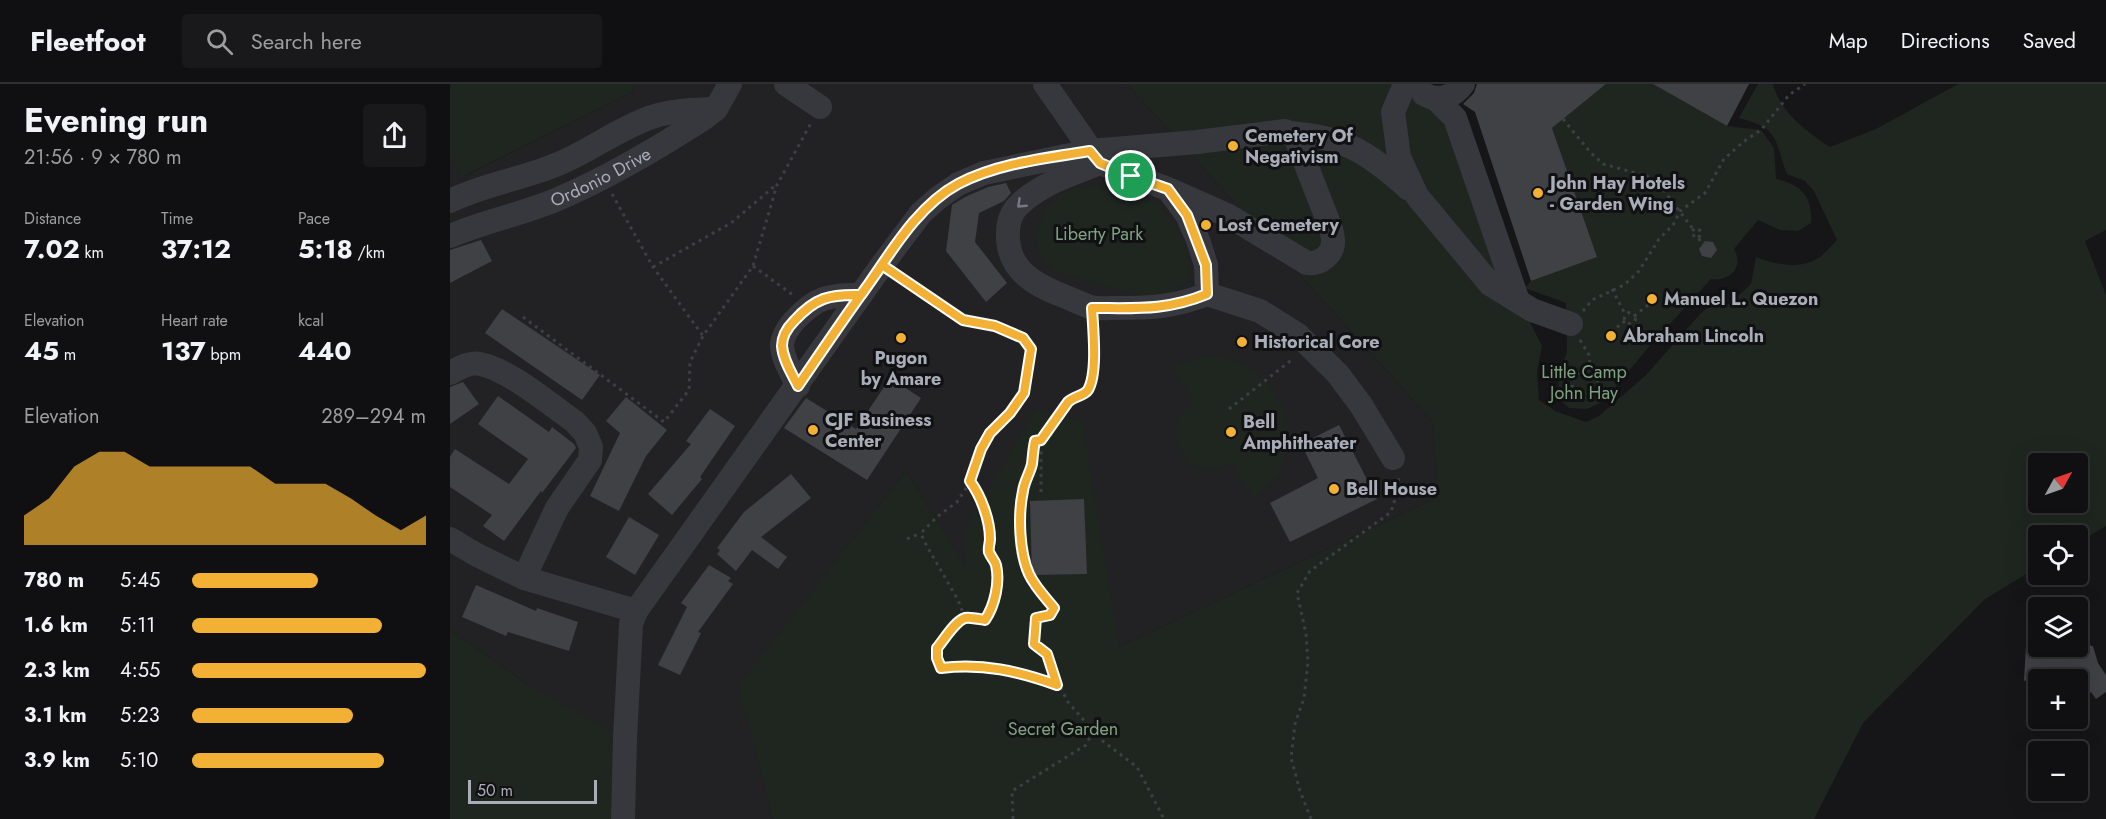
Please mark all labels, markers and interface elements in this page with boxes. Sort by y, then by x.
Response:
search box [182,14,602,68]
text: Fleetfoot [30,21,146,62]
icon: search [203,25,236,58]
text: Search here [251,25,362,57]
text: Map [1829,26,1868,56]
text: Directions [1901,26,1990,56]
text: Saved [2023,26,2076,56]
text: Evening run [24,97,208,144]
button: share [363,104,426,167]
place label: Cemetery Of Negativism [1245,123,1354,170]
marker: Cemetery Of Negativism [1226,139,1240,153]
street label: Ordonio Drive [546,141,656,214]
text: 21:56 · 9 × 780 m [24,143,182,172]
pin [1105,150,1156,201]
icon: arrive [1114,159,1147,192]
place label: John Hay Hotels - Garden Wing [1547,170,1685,217]
marker: John Hay Hotels - Garden Wing [1531,186,1545,200]
one-way arrow [1018,197,1028,208]
text: Distance [24,207,81,230]
text: Time [161,207,193,230]
text: Pace [298,207,330,230]
place label: Lost Cemetery [1218,212,1339,238]
marker: Lost Cemetery [1199,218,1213,232]
park label: Liberty Park [1055,221,1143,247]
text: 7.02 [24,230,80,268]
text: 37:12 [161,230,231,268]
text: 5:18 [298,230,353,268]
text: km [80,241,104,264]
text: /km [353,241,385,264]
place label: Manuel L. Quezon [1664,286,1818,312]
marker: Manuel L. Quezon [1645,292,1659,306]
text: Elevation [24,309,84,332]
text: Heart rate [161,309,228,332]
text: kcal [298,309,324,332]
place label: Abraham Lincoln [1622,323,1764,349]
place label: Historical Core [1254,329,1380,355]
marker: Abraham Lincoln [1604,329,1618,343]
marker: Pugon by Amare [894,331,908,345]
text: 45 [24,332,59,370]
text: 137 [161,332,206,370]
text: 440 [298,332,352,370]
marker: Historical Core [1235,335,1249,349]
text: m [59,343,76,366]
text: bpm [206,343,241,366]
place label: Pugon by Amare [861,345,941,392]
park label: Little Camp John Hay [1541,359,1627,406]
text: Elevation [24,402,99,431]
text: 289–294 m [321,402,426,431]
place label: CJF Business Center [825,407,931,454]
place label: Bell Amphitheater [1242,409,1357,456]
marker: CJF Business Center [806,423,820,437]
marker: Bell Amphitheater [1224,425,1238,439]
north arrow [2028,453,2088,513]
map controls [2028,453,2088,801]
place label: Bell House [1346,476,1437,502]
marker: Bell House [1327,482,1341,496]
button: locate [2028,525,2088,585]
text: 780 m [24,566,84,595]
text: 5:45 [120,566,160,595]
button: layers [2028,597,2088,657]
text: 1.6 km [24,611,88,640]
text: 5:11 [120,611,155,640]
text: 2.3 km [24,656,90,685]
text: 4:55 [120,656,160,685]
button: + [2028,669,2088,729]
text: 3.1 km [24,701,87,730]
text: 5:23 [120,701,160,730]
park label: Secret Garden [1008,716,1118,742]
button: − [2028,741,2088,801]
text: 3.9 km [24,746,90,775]
text: 5:10 [120,746,158,775]
scale bar [468,777,597,804]
text: 50 m [477,779,513,802]

